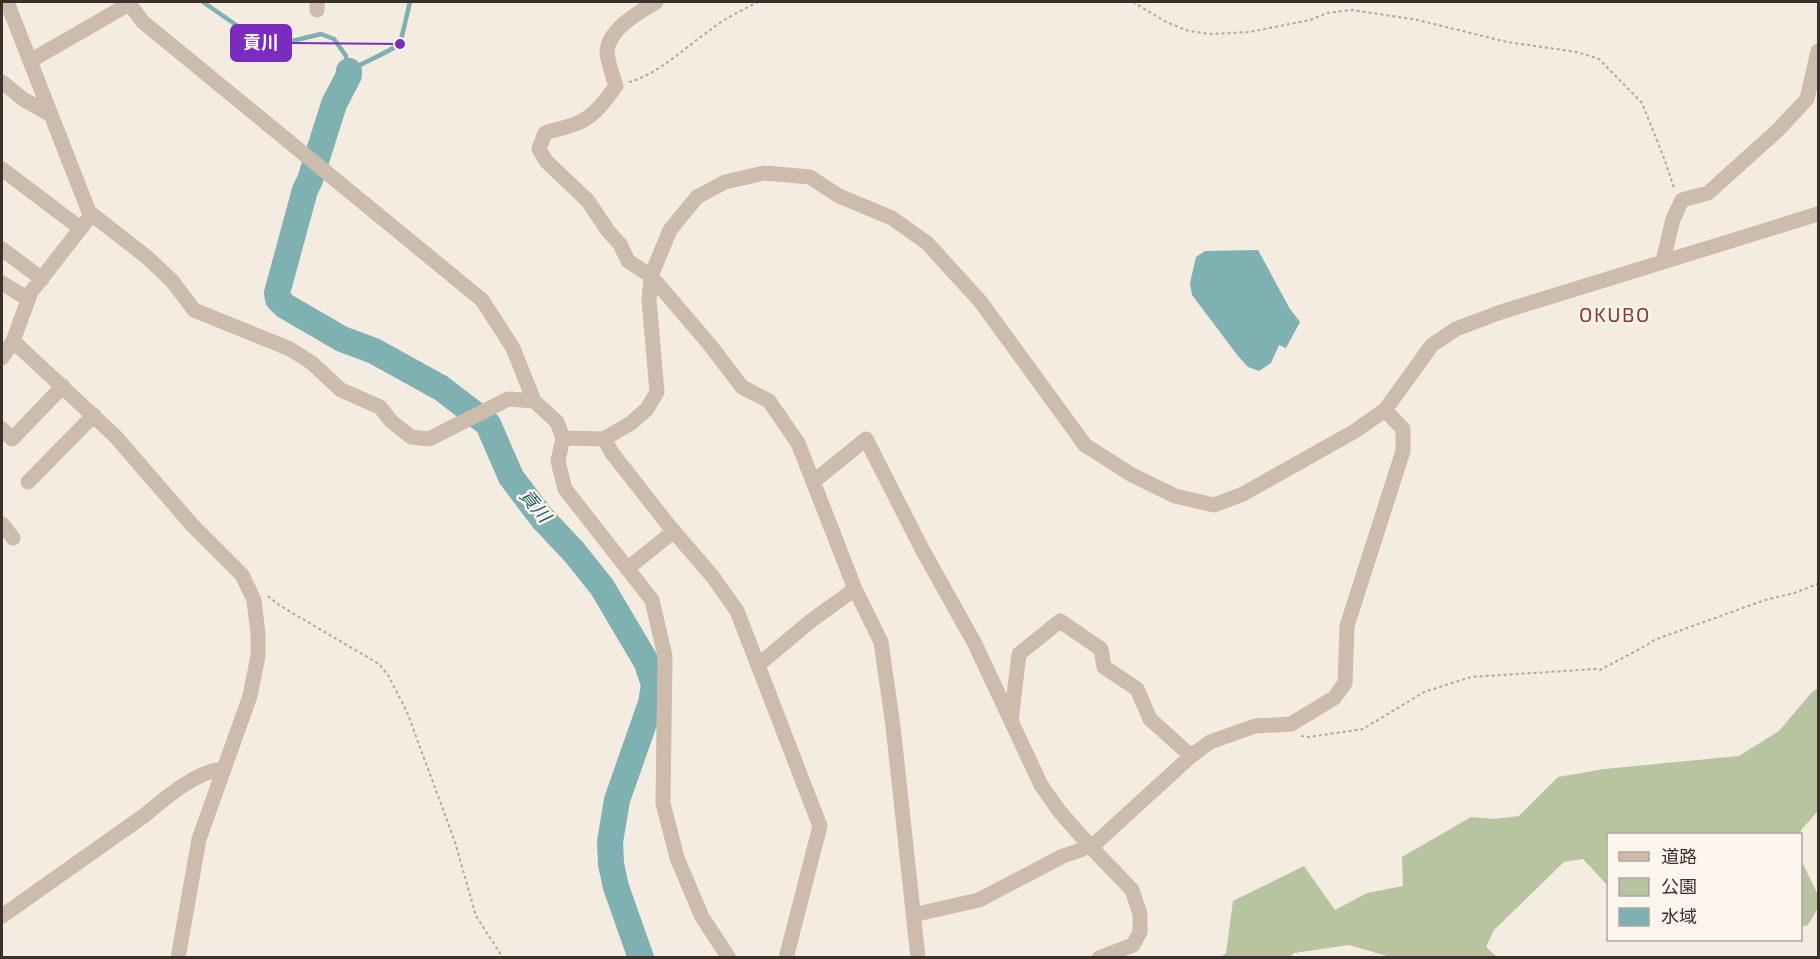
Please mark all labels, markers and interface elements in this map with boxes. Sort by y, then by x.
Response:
callout: 貢川 [231,25,291,61]
text: 貢川 [243,31,279,53]
district label: OKUBO [1579,302,1651,326]
water label: 貢川 [516,484,557,528]
legend [1607,833,1802,941]
text: 道路 [1661,845,1697,867]
text: 公園 [1661,875,1697,897]
text: 水域 [1661,905,1697,927]

